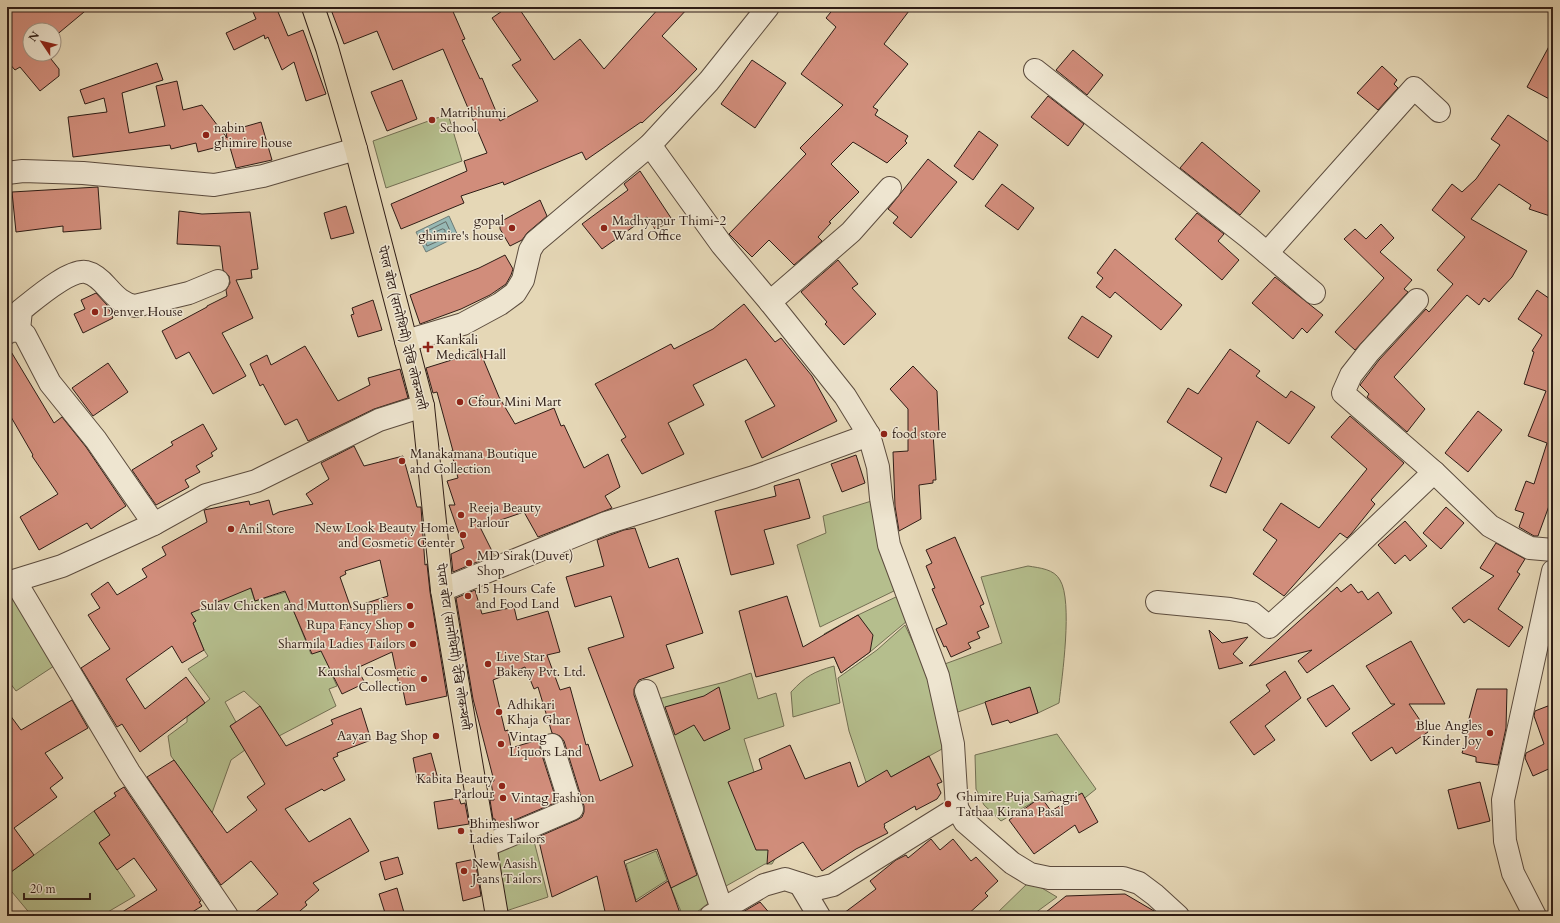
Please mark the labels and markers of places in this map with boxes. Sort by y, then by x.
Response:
place label: Matribhumi School [440,104,507,137]
marker: Matribhumi School [427,115,437,125]
place label: nabin ghimire house [214,119,293,152]
marker: nabin ghimire house [201,130,211,140]
place label: gopal ghimire's house [418,212,505,245]
place label: Madhyapur Thimi-2 Ward Office [611,212,726,245]
marker: gopal ghimire's house [507,223,517,233]
marker: Madhyapur Thimi-2 Ward Office [599,223,609,233]
place label: Denver House [103,303,183,321]
marker: Denver House [90,307,100,317]
place label: Kankali Medical Hall [436,331,507,364]
marker: Kankali Medical Hall [423,342,433,352]
place label: Cfour Mini Mart [468,393,561,411]
marker: Cfour Mini Mart [455,397,465,407]
place label: food store [892,425,947,443]
marker: food store [879,429,889,439]
place label: Manakamana Boutique and Collection [410,445,537,478]
marker: Manakamana Boutique and Collection [397,456,407,466]
place label: Reeja Beauty Parlour [469,499,541,532]
marker: Reeja Beauty Parlour [456,510,466,520]
place label: New Look Beauty Home and Cosmetic Center [315,519,455,552]
place label: Anil Store [239,520,294,538]
marker: Anil Store [226,524,236,534]
marker: New Look Beauty Home and Cosmetic Center [458,530,468,540]
place label: MD Sirak(Duvet) Shop [477,547,573,580]
marker: MD Sirak(Duvet) Shop [464,558,474,568]
place label: 15 Hours Cafe and Food Land [476,580,559,613]
marker: 15 Hours Cafe and Food Land [463,591,473,601]
place label: Sulav Chicken and Mutton Suppliers [201,597,402,615]
marker: Sulav Chicken and Mutton Suppliers [405,601,415,611]
place label: Rupa Fancy Shop [307,616,403,634]
marker: Rupa Fancy Shop [406,620,416,630]
place label: Sharmila Ladies Tailors [278,635,405,653]
marker: Sharmila Ladies Tailors [408,639,418,649]
place label: Live Star Bakery Pvt. Ltd. [496,648,586,681]
marker: Live Star Bakery Pvt. Ltd. [483,659,493,669]
place label: Kaushal Cosmetic Collection [318,663,417,696]
marker: Kaushal Cosmetic Collection [419,674,429,684]
place label: Adhikari Khaja Ghar [507,696,570,729]
marker: Adhikari Khaja Ghar [494,707,504,717]
place label: Blue Angles Kinder Joy [1416,717,1482,750]
place label: Aayan Bag Shop [337,727,428,745]
place label: Vintag Liquors Land [509,728,582,761]
marker: Blue Angles Kinder Joy [1485,728,1495,738]
marker: Aayan Bag Shop [431,731,441,741]
marker: Vintag Liquors Land [496,739,506,749]
place label: Kabita Beauty Parlour [416,770,494,803]
marker: Kabita Beauty Parlour [497,781,507,791]
place label: Ghimire Puja Samagri Tathaa Kirana Pasal [956,788,1078,821]
place label: Vintag Fashion [511,789,595,807]
marker: Vintag Fashion [498,793,508,803]
marker: Ghimire Puja Samagri Tathaa Kirana Pasal [943,799,953,809]
place label: Bhimeshwor Ladies Tailors [469,815,545,848]
marker: Bhimeshwor Ladies Tailors [456,826,466,836]
place label: New Aasish Jeans Tailors [470,855,541,888]
marker: New Aasish Jeans Tailors [459,866,469,876]

